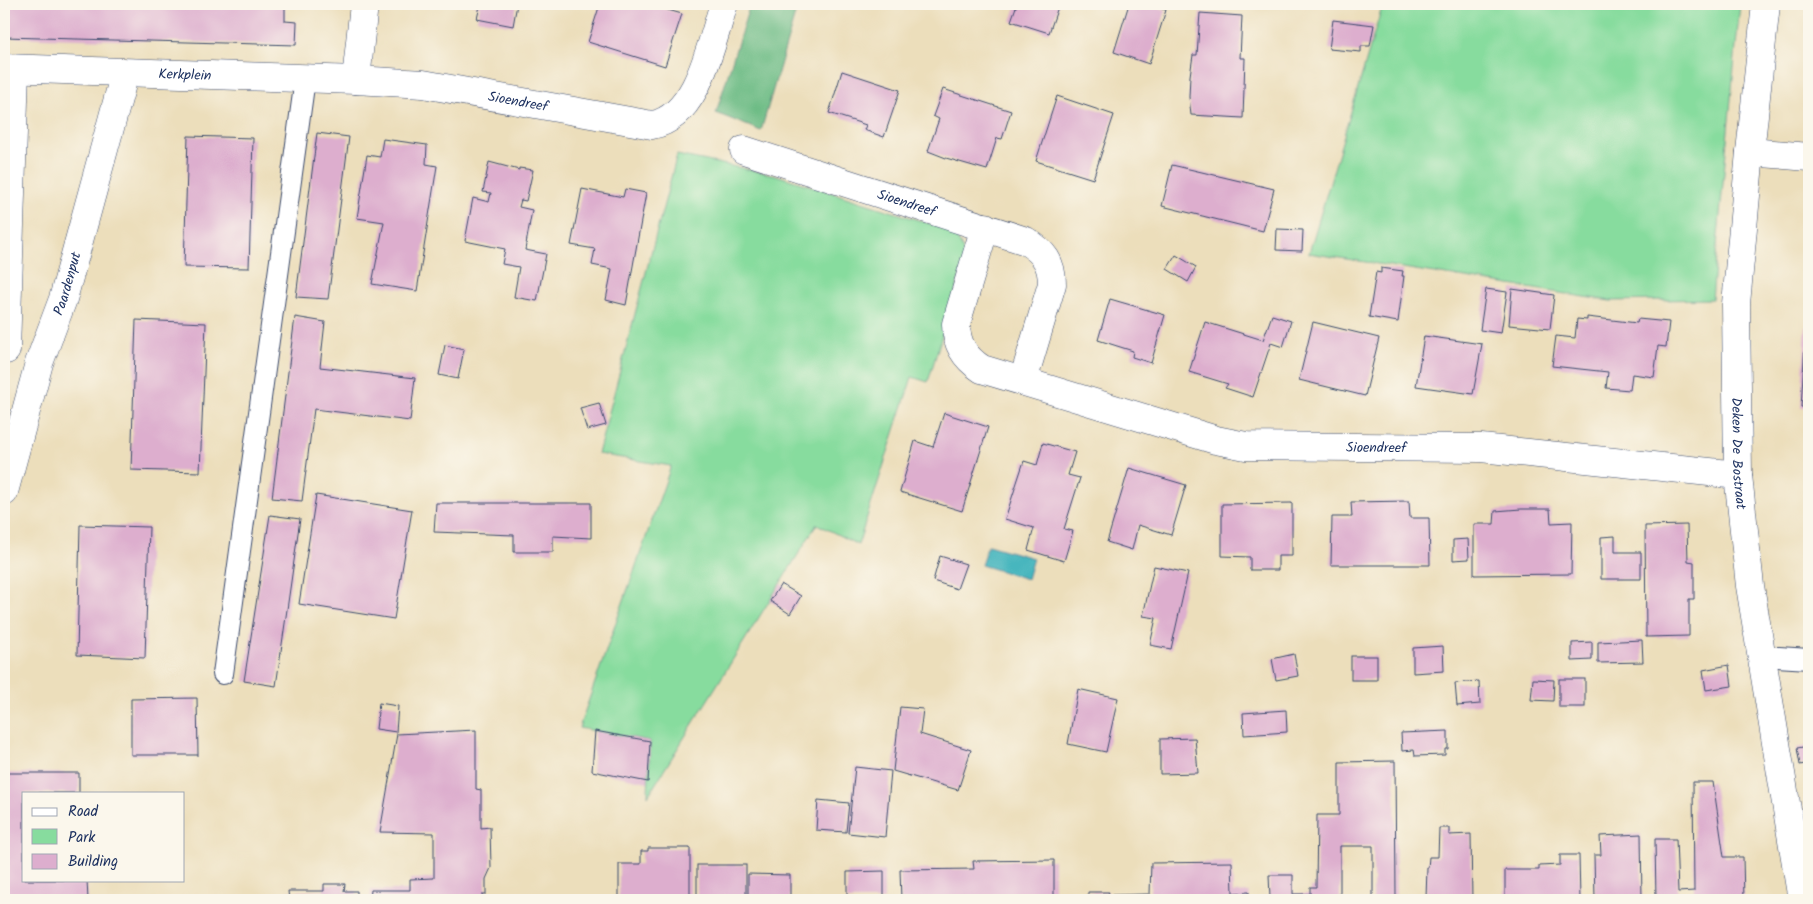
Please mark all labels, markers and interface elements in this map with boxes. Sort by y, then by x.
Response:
street label: Kerkplein [158,63,212,87]
street label: Sioendreef [486,86,551,118]
street label: Sioendreef [874,184,940,224]
street label: Paardenput [48,249,88,319]
street label: Deken De Bostraat [1725,397,1752,511]
street label: Sioendreef [1346,437,1408,459]
legend [22,792,185,882]
text: Road [68,800,99,824]
text: Park [68,826,96,850]
text: Building [68,850,118,874]

